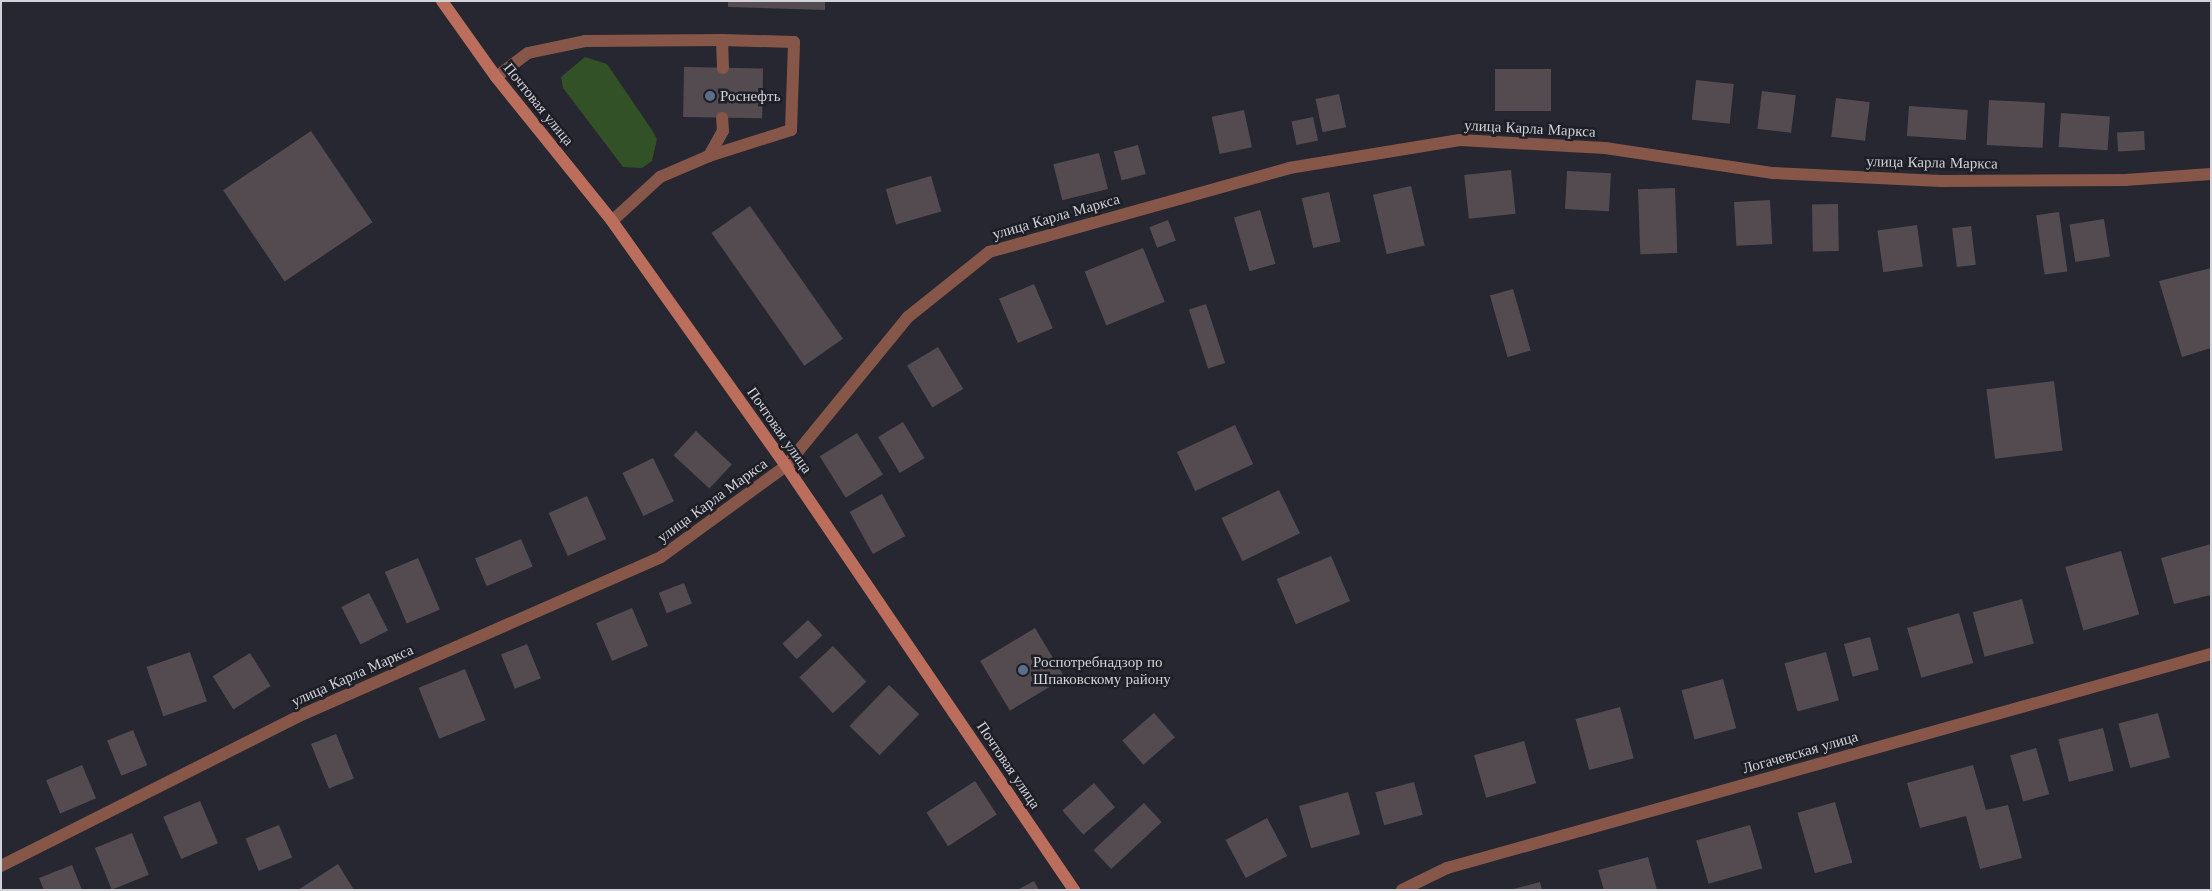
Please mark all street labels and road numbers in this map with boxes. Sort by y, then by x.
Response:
street label: Почтовая улица [500,59,578,149]
street label: улица Карла Маркса [1464,116,1596,140]
street label: улица Карла Маркса [1866,152,1998,172]
street label: улица Карла Маркса [990,189,1122,243]
street label: Почтовая улица [744,383,816,477]
street label: улица Карла Маркса [654,454,770,546]
street label: улица Карла Маркса [288,640,416,710]
street label: Почтовая улица [973,718,1045,812]
street label: Логачевская улица [1740,727,1860,777]

